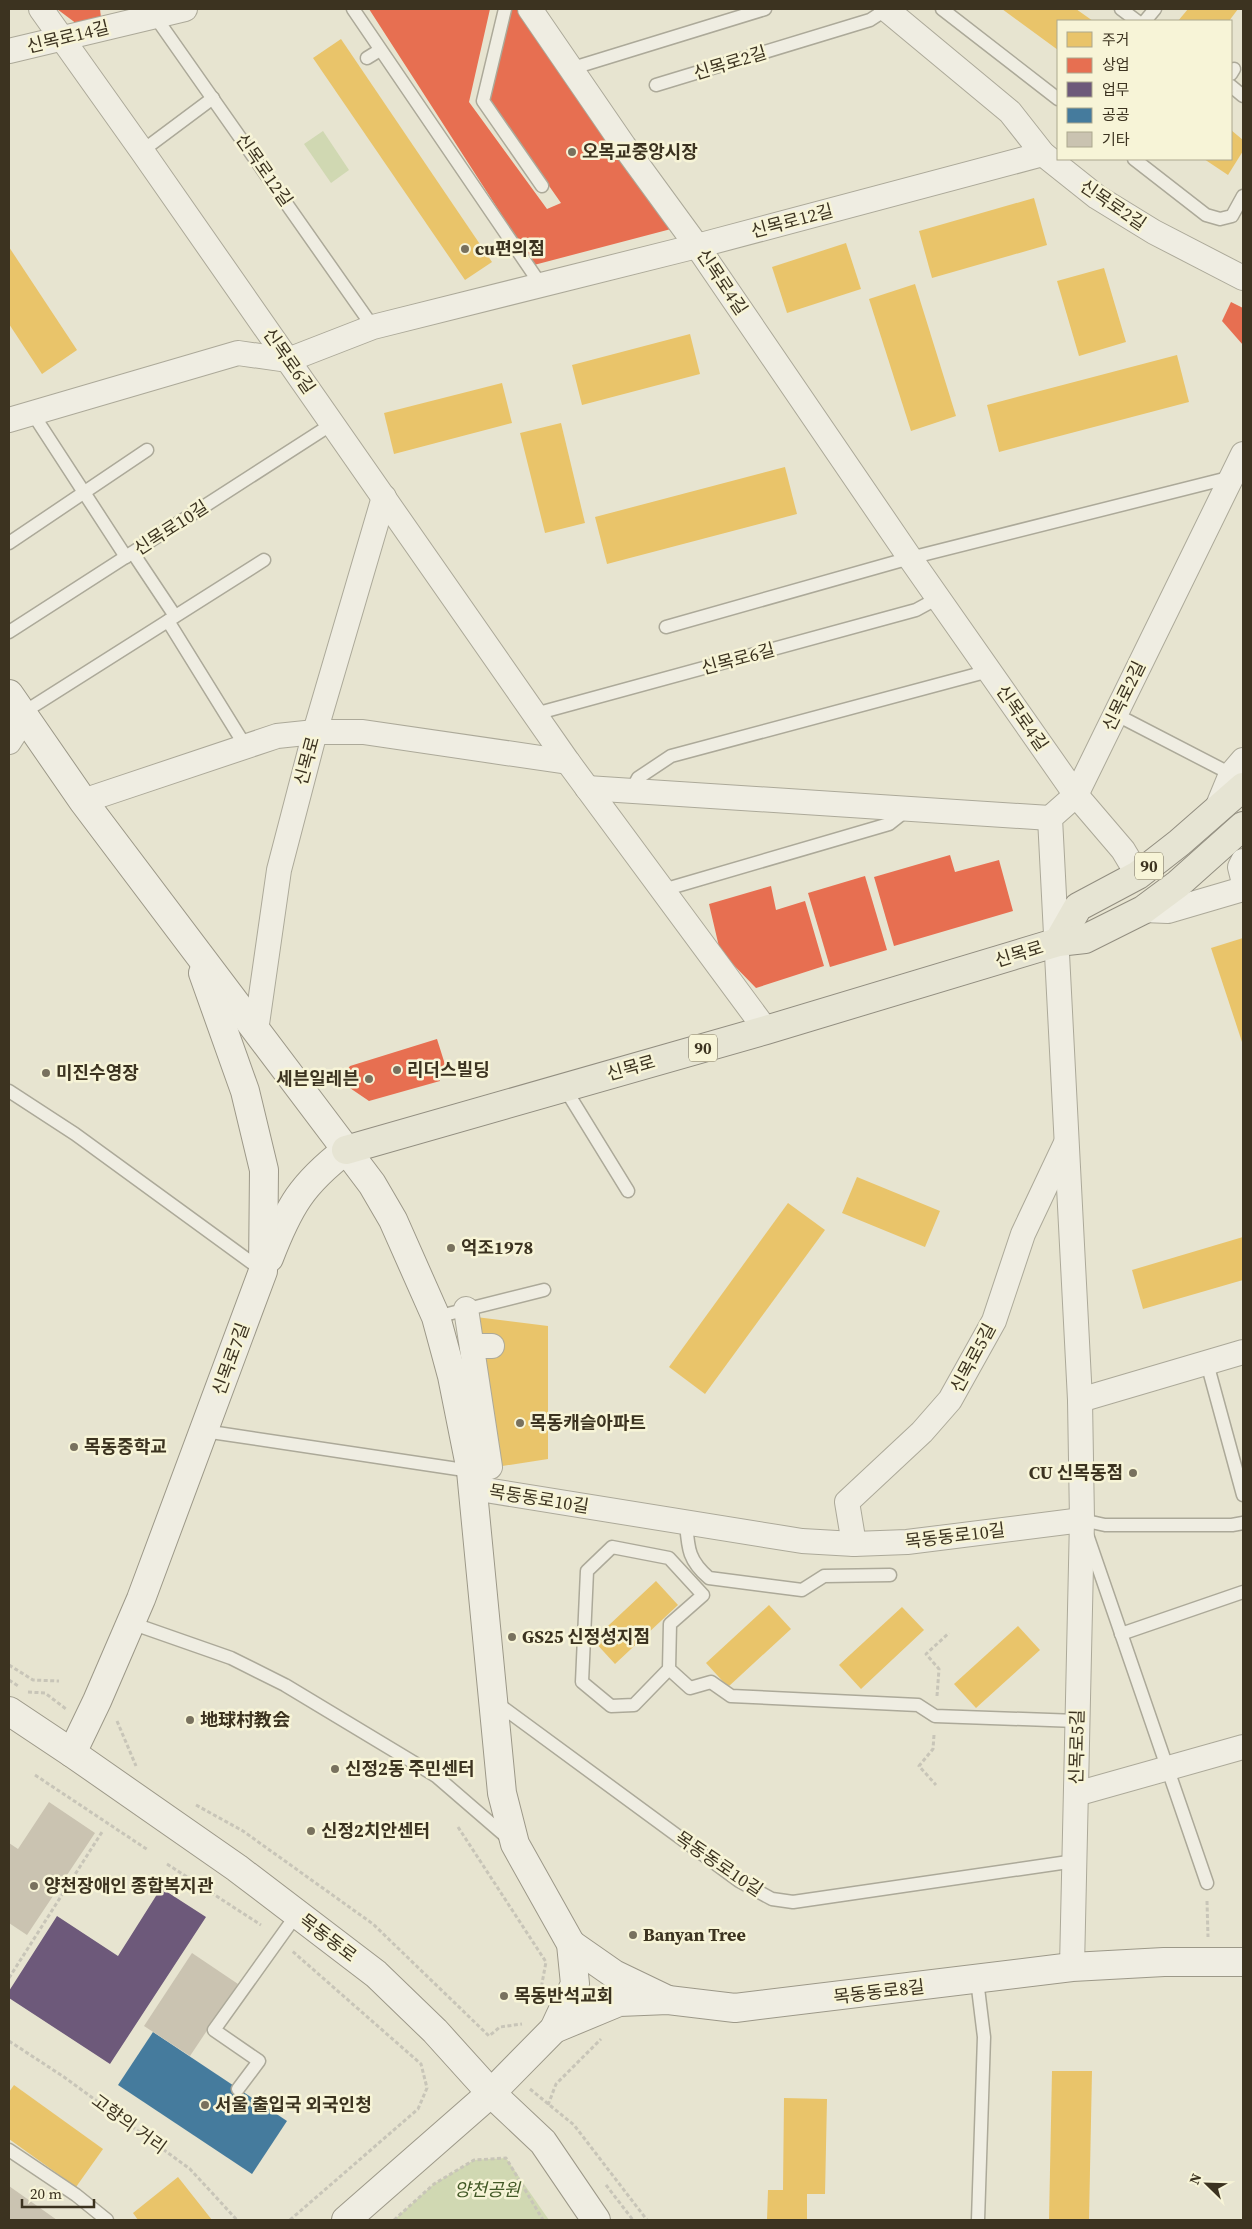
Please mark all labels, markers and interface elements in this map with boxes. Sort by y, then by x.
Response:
street label: 신목로14길 [24,14,112,59]
legend [1057,20,1232,160]
text: 주거 [1102,29,1130,50]
street label: 신목로2길 [690,40,769,85]
text: 상업 [1102,54,1130,75]
text: 업무 [1102,79,1130,100]
text: 공공 [1102,104,1130,125]
street label: 신목로12길 [230,128,299,211]
text: 기타 [1102,129,1130,150]
place label: 오목교중앙시장 [582,139,698,164]
marker: 오목교중앙시장 [566,146,578,158]
street label: 신목로2길 [1075,173,1151,236]
street label: 신목로12길 [748,198,836,243]
place label: cu편의점 [475,236,545,261]
marker: cu편의점 [459,243,471,255]
street label: 신목로4길 [691,244,754,320]
street label: 신목로6길 [258,323,321,399]
street label: 신목로10길 [129,494,213,561]
street label: 신목로6길 [698,637,777,680]
street label: 신목로2길 [1096,656,1151,735]
street label: 신목로4길 [991,680,1054,756]
street label: 신목로 [288,734,325,788]
road number: 90 [1135,852,1163,879]
street label: 신목로 [991,934,1046,973]
road number: 90 [689,1034,717,1062]
street label: 신목로 [604,1049,658,1086]
place label: 리더스빌딩 [407,1057,490,1082]
place label: 미진수영장 [56,1060,139,1085]
marker: 리더스빌딩 [391,1064,403,1076]
place label: 세븐일레븐 [276,1066,359,1091]
marker: 미진수영장 [40,1067,52,1079]
marker: 세븐일레븐 [363,1073,375,1085]
place label: 억조1978 [461,1235,533,1260]
marker: 억조1978 [445,1242,457,1254]
street label: 신목로7길 [206,1319,255,1398]
street label: 신목로5길 [944,1319,1001,1397]
place label: 목동캐슬아파트 [530,1410,646,1435]
marker: 목동캐슬아파트 [514,1417,526,1429]
place label: 목동중학교 [84,1434,167,1459]
marker: 목동중학교 [68,1441,80,1453]
place label: CU 신목동점 [1029,1460,1123,1485]
marker: CU 신목동점 [1127,1467,1139,1479]
street label: 목동동로10길 [487,1478,591,1519]
street label: 목동동로10길 [903,1517,1006,1554]
place label: GS25 신정성지점 [522,1624,650,1649]
marker: GS25 신정성지점 [506,1631,518,1643]
place label: 地球村教会 [200,1707,290,1732]
street label: 신목로5길 [1063,1709,1090,1785]
marker: 地球村教会 [184,1714,196,1726]
place label: 신정2동 주민센터 [345,1756,475,1781]
marker: 신정2동 주민센터 [329,1763,341,1775]
place label: 신정2치안센터 [321,1818,430,1843]
marker: 신정2치안센터 [305,1825,317,1837]
street label: 목동동로10길 [671,1825,768,1902]
place label: 양천장애인 종합복지관 [44,1873,214,1898]
marker: 양천장애인 종합복지관 [28,1880,40,1892]
street label: 목동동로 [294,1908,362,1968]
place label: Banyan Tree [643,1922,746,1947]
marker: Banyan Tree [627,1929,639,1941]
street label: 목동동로8길 [832,1974,926,2010]
place label: 목동반석교회 [514,1983,613,2008]
marker: 목동반석교회 [498,1990,510,2002]
street label: 고향의 거리 [87,2088,172,2159]
place label: 서울 출입국 외국인청 [215,2092,372,2117]
marker: 서울 출입국 외국인청 [199,2099,211,2111]
north arrow [1182,2159,1232,2209]
text: N [1184,2170,1206,2188]
scale bar [22,2176,95,2208]
park label: 양천공원 [454,2177,522,2202]
text: 20 m [30,2183,62,2204]

